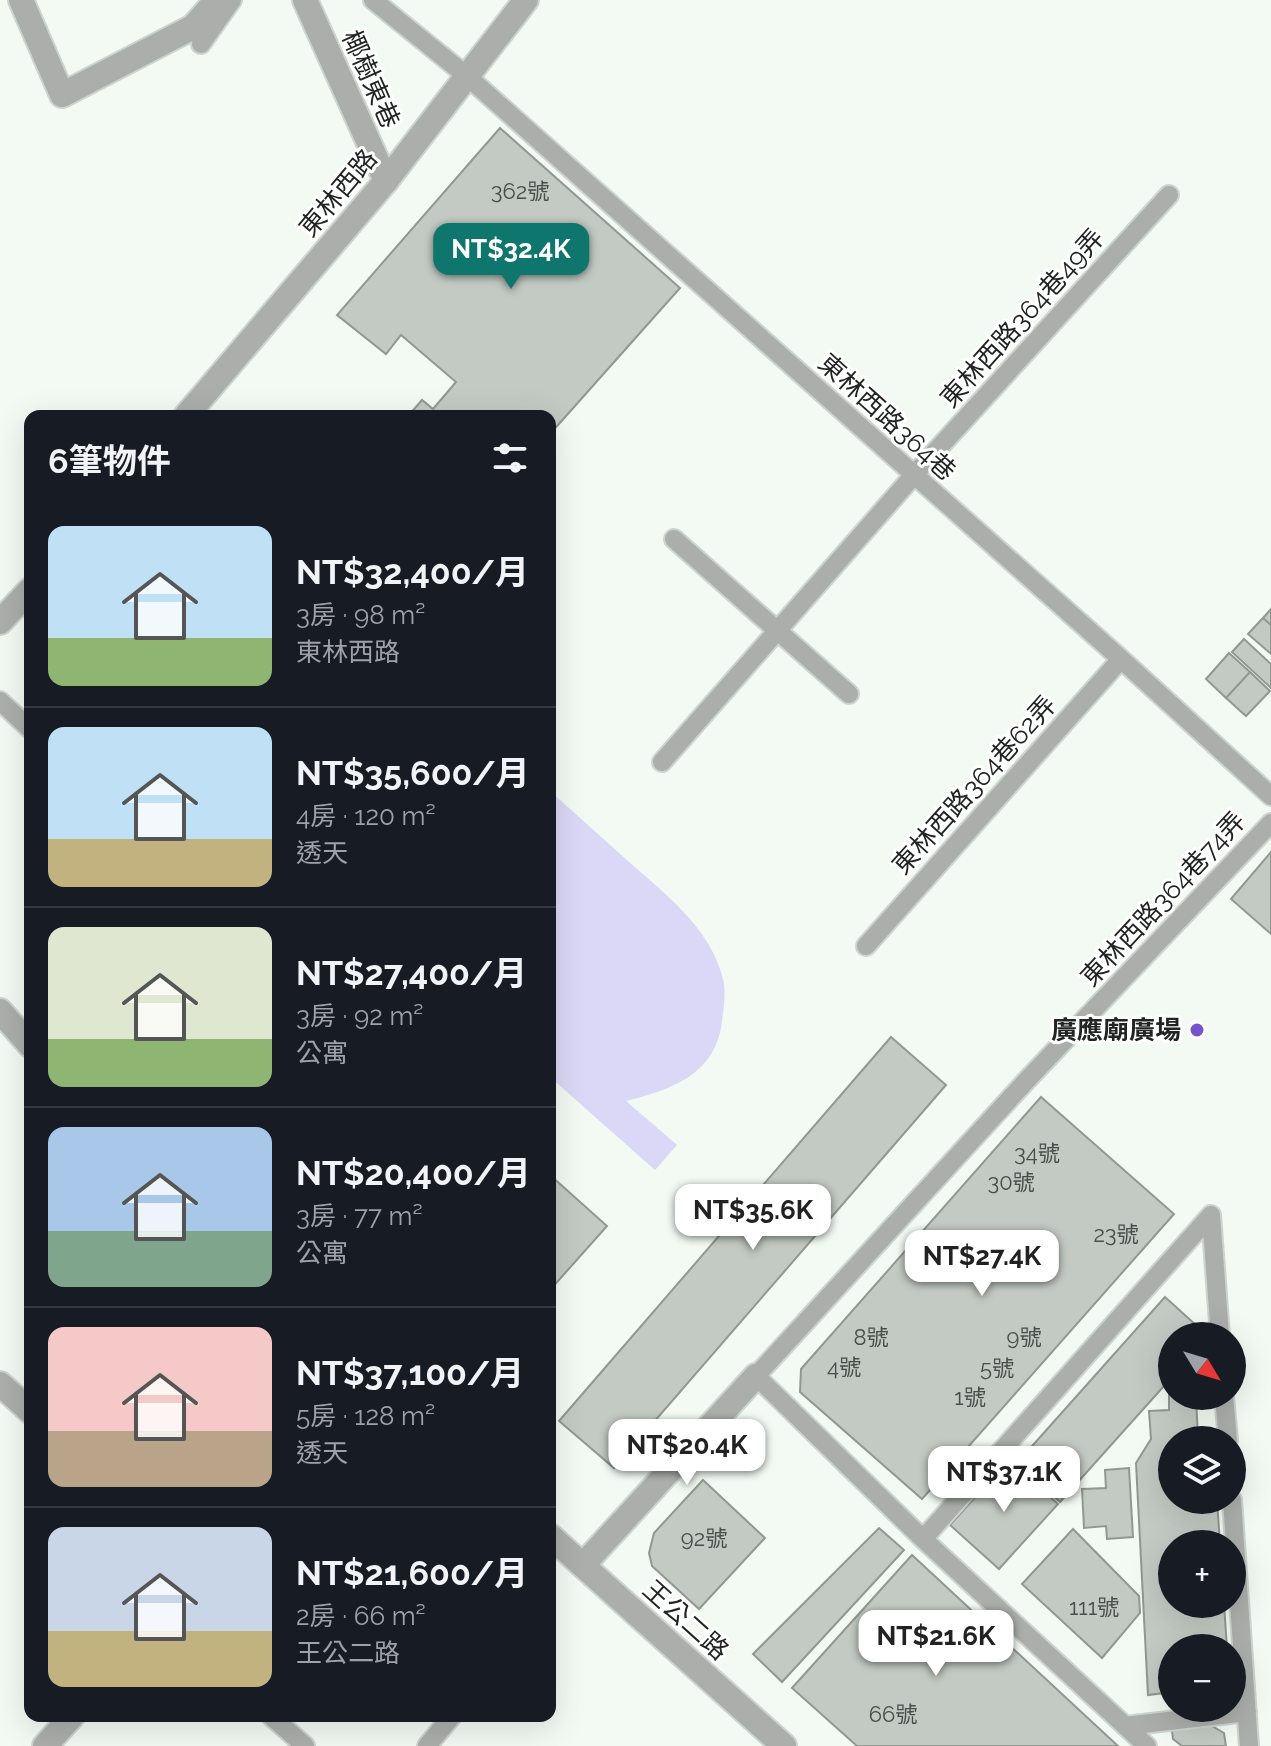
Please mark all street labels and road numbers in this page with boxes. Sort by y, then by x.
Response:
street label: 椰樹東巷 [336,25,406,133]
street label: 東林西路 [293,144,383,242]
street label: 東林西路364巷49弄 [934,223,1110,413]
street label: 東林西路364巷 [812,348,962,486]
street label: 東林西路364巷62弄 [886,690,1062,880]
street label: 東林西路364巷74弄 [1075,806,1251,992]
street label: 王公二路 [637,1574,735,1666]

